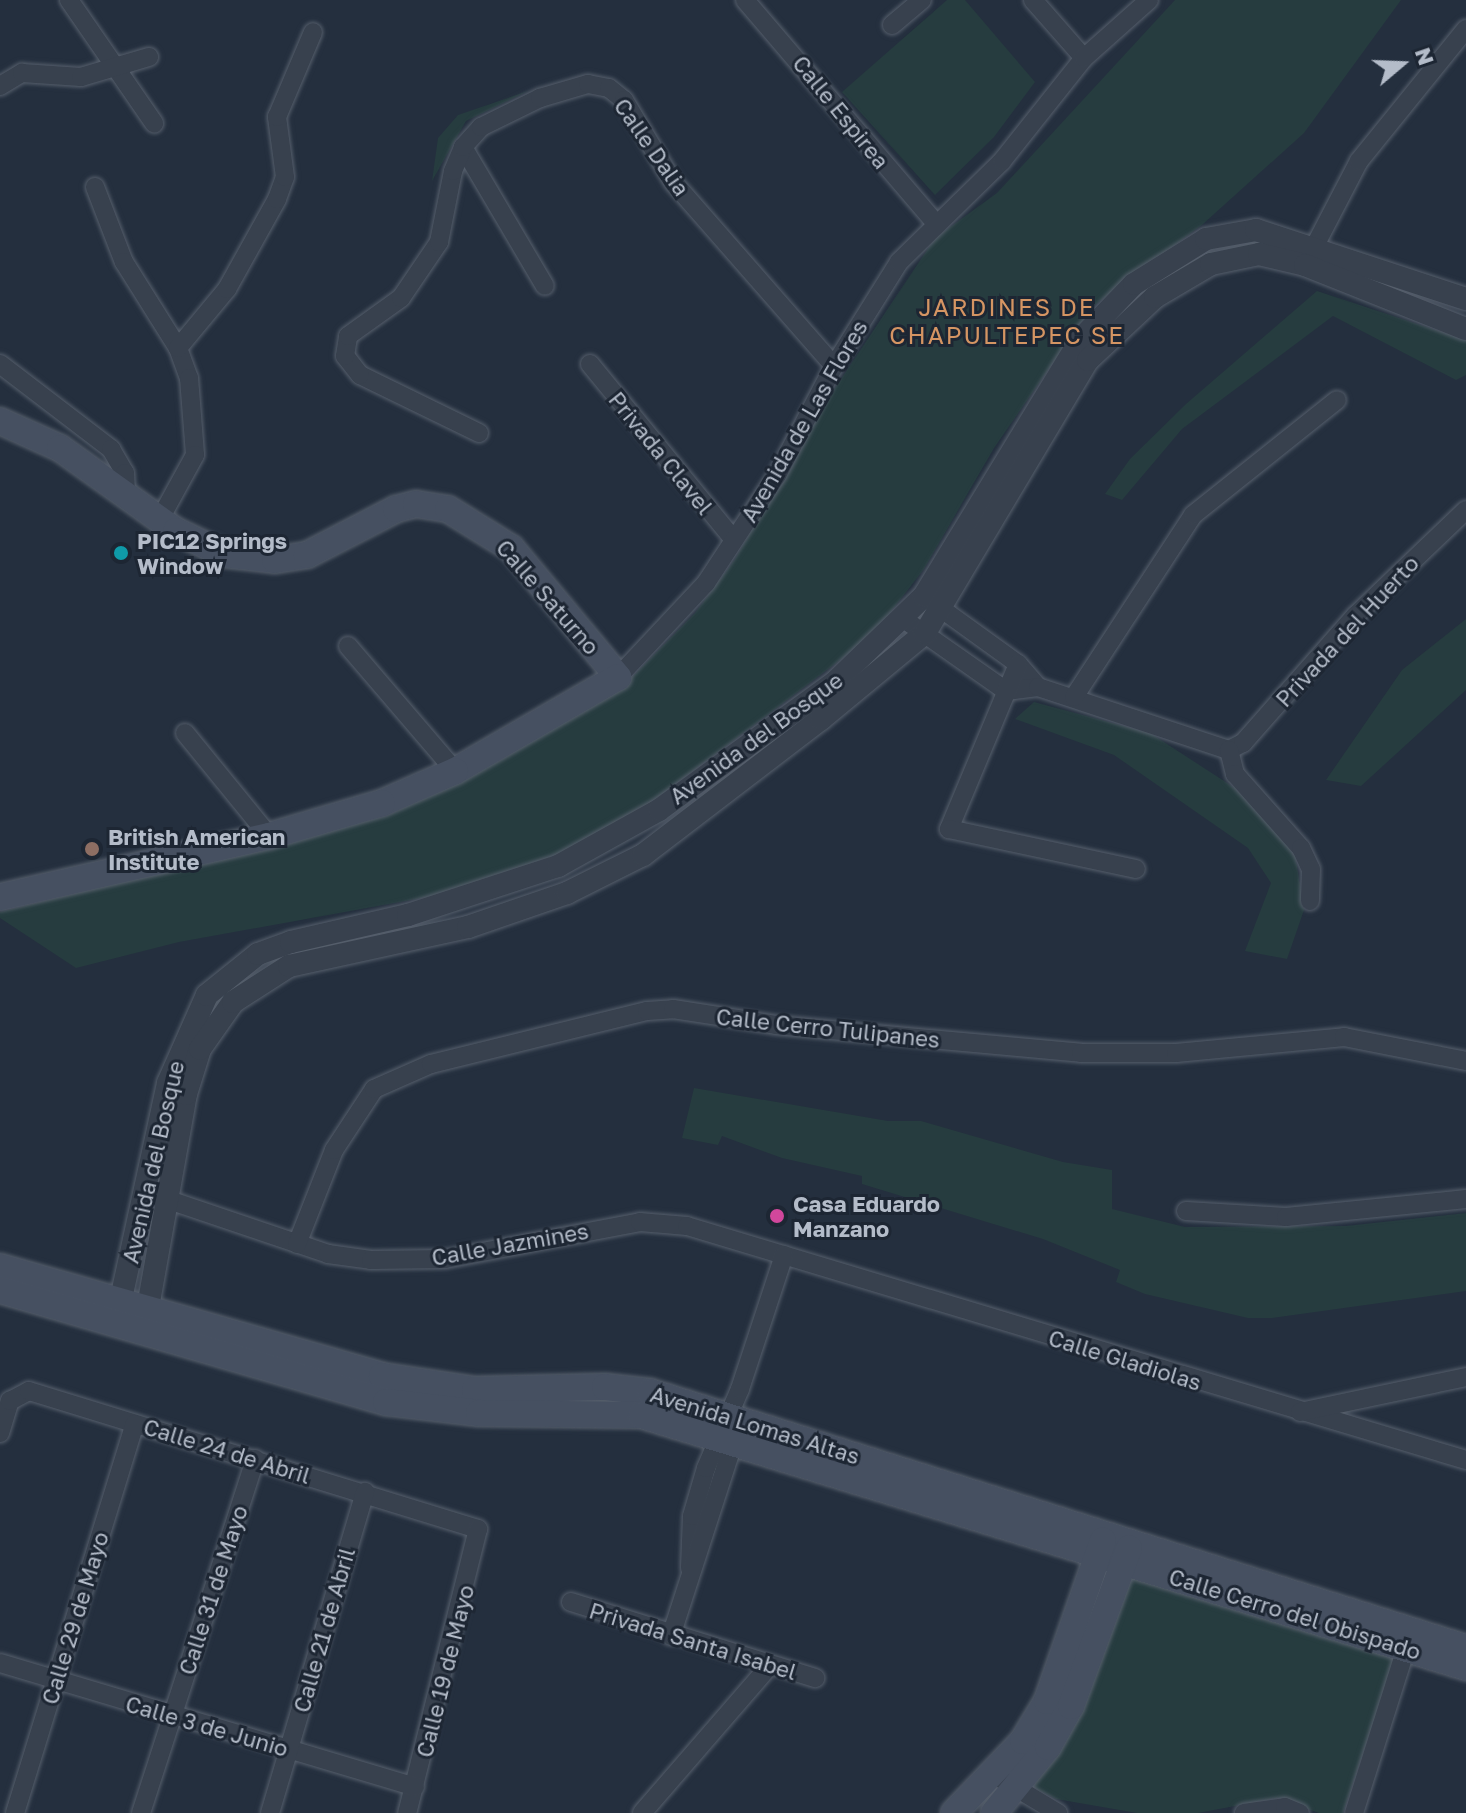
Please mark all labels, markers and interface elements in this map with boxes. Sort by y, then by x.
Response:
north arrow [1362,24,1442,104]
text: N [1410,44,1441,68]
street label: Calle Espirea [787,50,895,174]
street label: Calle Dalia [609,93,695,201]
district label: JARDINES DE CHAPULTEPEC SE [889,293,1125,349]
street label: Avenida de Las Flores [735,315,873,527]
street label: Privada Clavel [604,386,718,520]
place label: PIC12 Springs Window [137,527,287,578]
street label: Calle Saturno [491,534,605,660]
marker: PIC12 Springs Window [112,544,130,562]
street label: Privada del Huerto [1270,550,1424,712]
street label: Avenida del Bosque [665,666,847,810]
place label: British American Institute [108,823,285,874]
marker: British American Institute [83,840,101,858]
street label: Calle Cerro Tulipanes [715,1003,941,1053]
street label: Avenida del Bosque [117,1058,189,1266]
place label: Casa Eduardo Manzano [793,1190,940,1242]
marker: Casa Eduardo Manzano [768,1207,786,1225]
street label: Calle Jazmines [430,1217,590,1271]
street label: Calle Gladiolas [1045,1324,1205,1396]
street label: Avenida Lomas Altas [647,1381,863,1469]
street label: Calle 24 de Abril [141,1413,313,1489]
street label: Calle 31 de Mayo [173,1502,253,1678]
street label: Calle 29 de Mayo [36,1529,114,1707]
street label: Calle 21 de Abril [288,1545,360,1715]
street label: Calle Cerro del Obispado [1166,1563,1424,1665]
street label: Calle 19 de Mayo [411,1582,479,1760]
street label: Privada Santa Isabel [586,1597,800,1685]
street label: Calle 3 de Junio [123,1690,291,1762]

